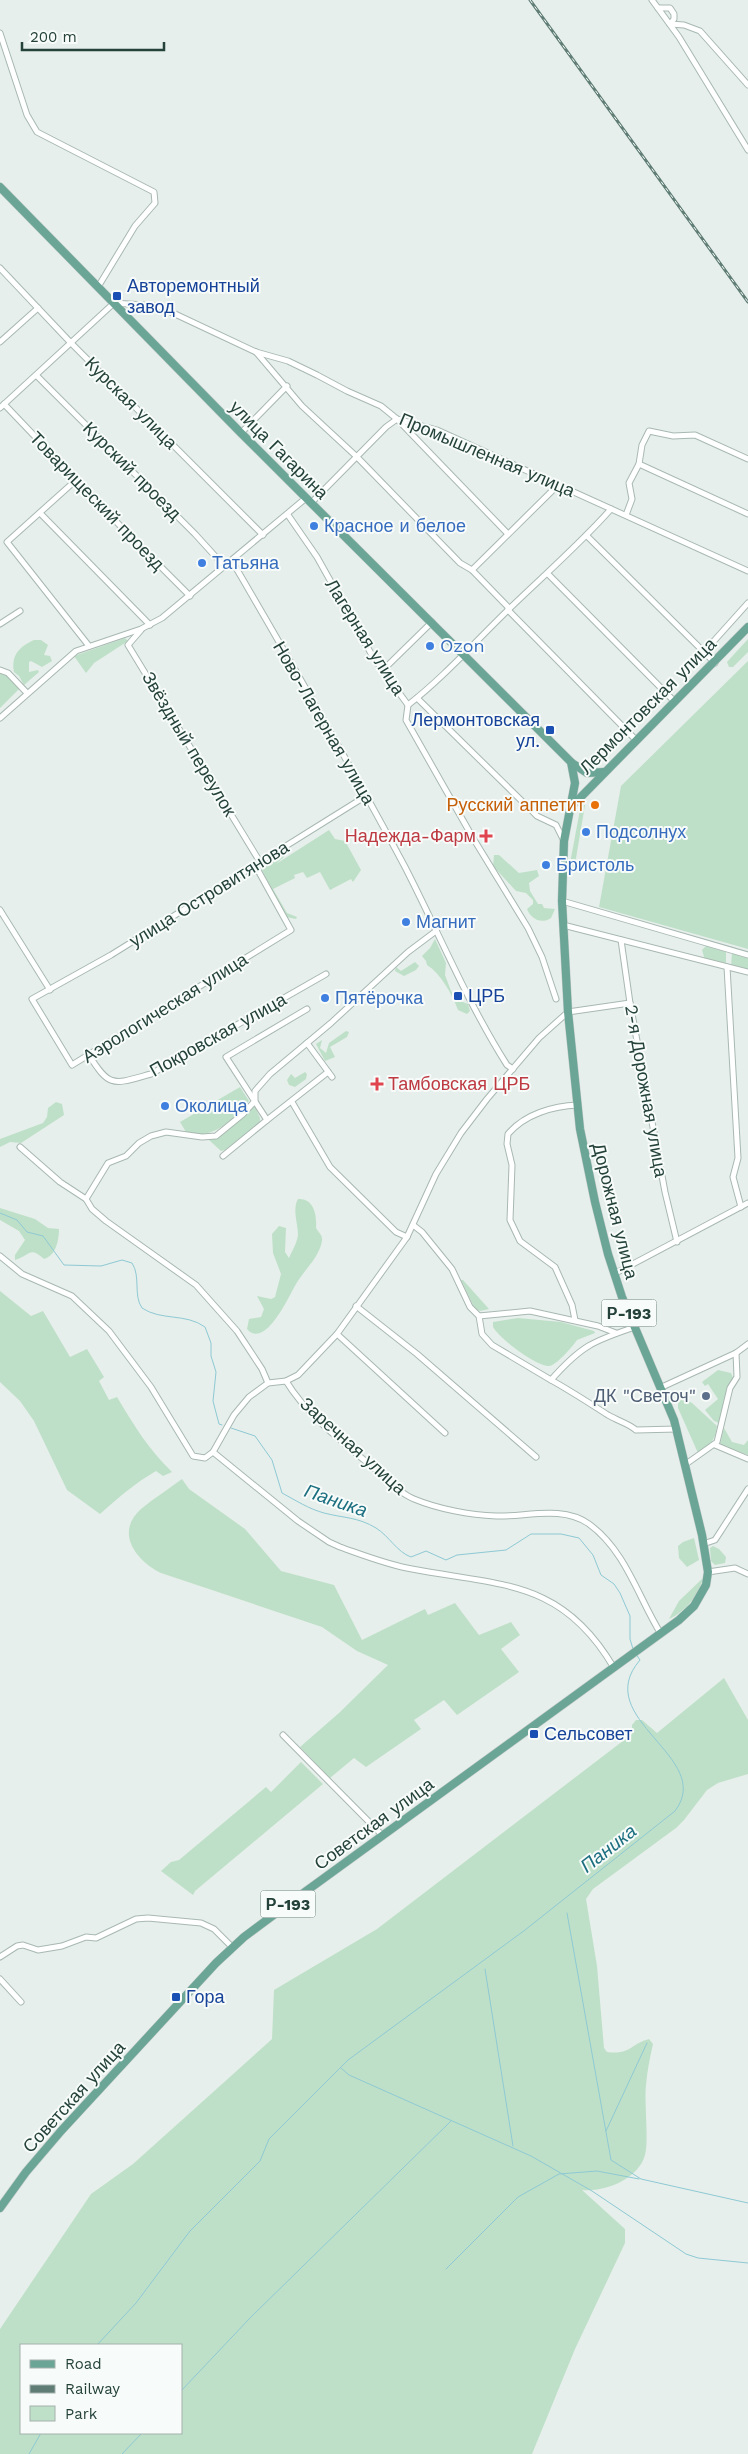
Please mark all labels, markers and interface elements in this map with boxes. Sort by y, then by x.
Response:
scale bar [22,20,165,52]
text: 200 m [30,28,77,46]
place label: Авторемонтный завод [127,275,260,317]
marker: Авторемонтный завод [111,290,123,302]
street label: Курская улица [81,352,183,454]
street label: улица Гагарина [226,396,334,504]
street label: Промышленная улица [396,408,579,501]
street label: Курский проезд [79,417,186,524]
street label: Товарищеский проезд [26,427,169,575]
place label: Красное и белое [324,515,466,536]
marker: Красное и белое [308,520,320,532]
place label: Татьяна [212,552,280,573]
marker: Татьяна [196,557,208,569]
street label: Лагерная улица [321,575,410,700]
street label: Лермонтовская улица [575,632,721,778]
place label: Ozon [440,635,485,656]
street label: Ново-Лагерная улица [269,637,380,809]
marker: Ozon [424,640,436,652]
street label: Звёздный переулок [138,668,241,820]
place label: Лермонтовская ул. [411,709,540,751]
marker: Лермонтовская ул. [544,724,556,736]
place label: Русский аппетит [447,794,585,815]
marker: Русский аппетит [589,799,601,811]
place label: Подсолнух [596,821,686,842]
place label: Надежда-Фарм [345,825,476,846]
marker: Подсолнух [580,826,592,838]
marker: Надежда-Фарм [480,830,492,842]
street label: улица Островитянова [125,835,293,951]
place label: Бристоль [556,854,634,875]
marker: Бристоль [540,859,552,871]
place label: Магнит [416,911,476,932]
marker: Магнит [400,916,412,928]
street label: Аэрологическая улица [78,948,252,1067]
place label: ЦРБ [468,985,505,1006]
place label: Пятёрочка [335,987,424,1008]
street label: Покровская улица [146,988,291,1081]
marker: ЦРБ [452,990,464,1002]
marker: Пятёрочка [319,992,331,1004]
street label: 2-я Дорожная улица [621,1003,672,1180]
place label: Тамбовская ЦРБ [388,1073,530,1094]
marker: Тамбовская ЦРБ [370,1077,384,1091]
place label: Околица [175,1095,249,1116]
marker: Околица [159,1100,171,1112]
street label: Дорожная улица [588,1141,643,1282]
road number: Р-193 [602,1300,656,1326]
place label: ДК "Светоч" [594,1385,696,1406]
marker: ДК "Светоч" [700,1390,712,1402]
street label: Заречная улица [296,1393,411,1499]
water label: Паника [301,1479,370,1522]
place label: Сельсовет [544,1723,633,1744]
marker: Сельсовет [528,1728,540,1740]
street label: Советская улица [310,1773,438,1874]
water label: Паника [576,1819,641,1877]
road number: Р-193 [260,1890,316,1918]
place label: Гора [186,1986,226,2007]
marker: Гора [170,1991,182,2003]
street label: Советская улица [18,2036,130,2157]
legend [20,2344,182,2434]
text: Road [65,2355,102,2373]
text: Railway [65,2380,120,2398]
text: Park [65,2405,98,2423]

